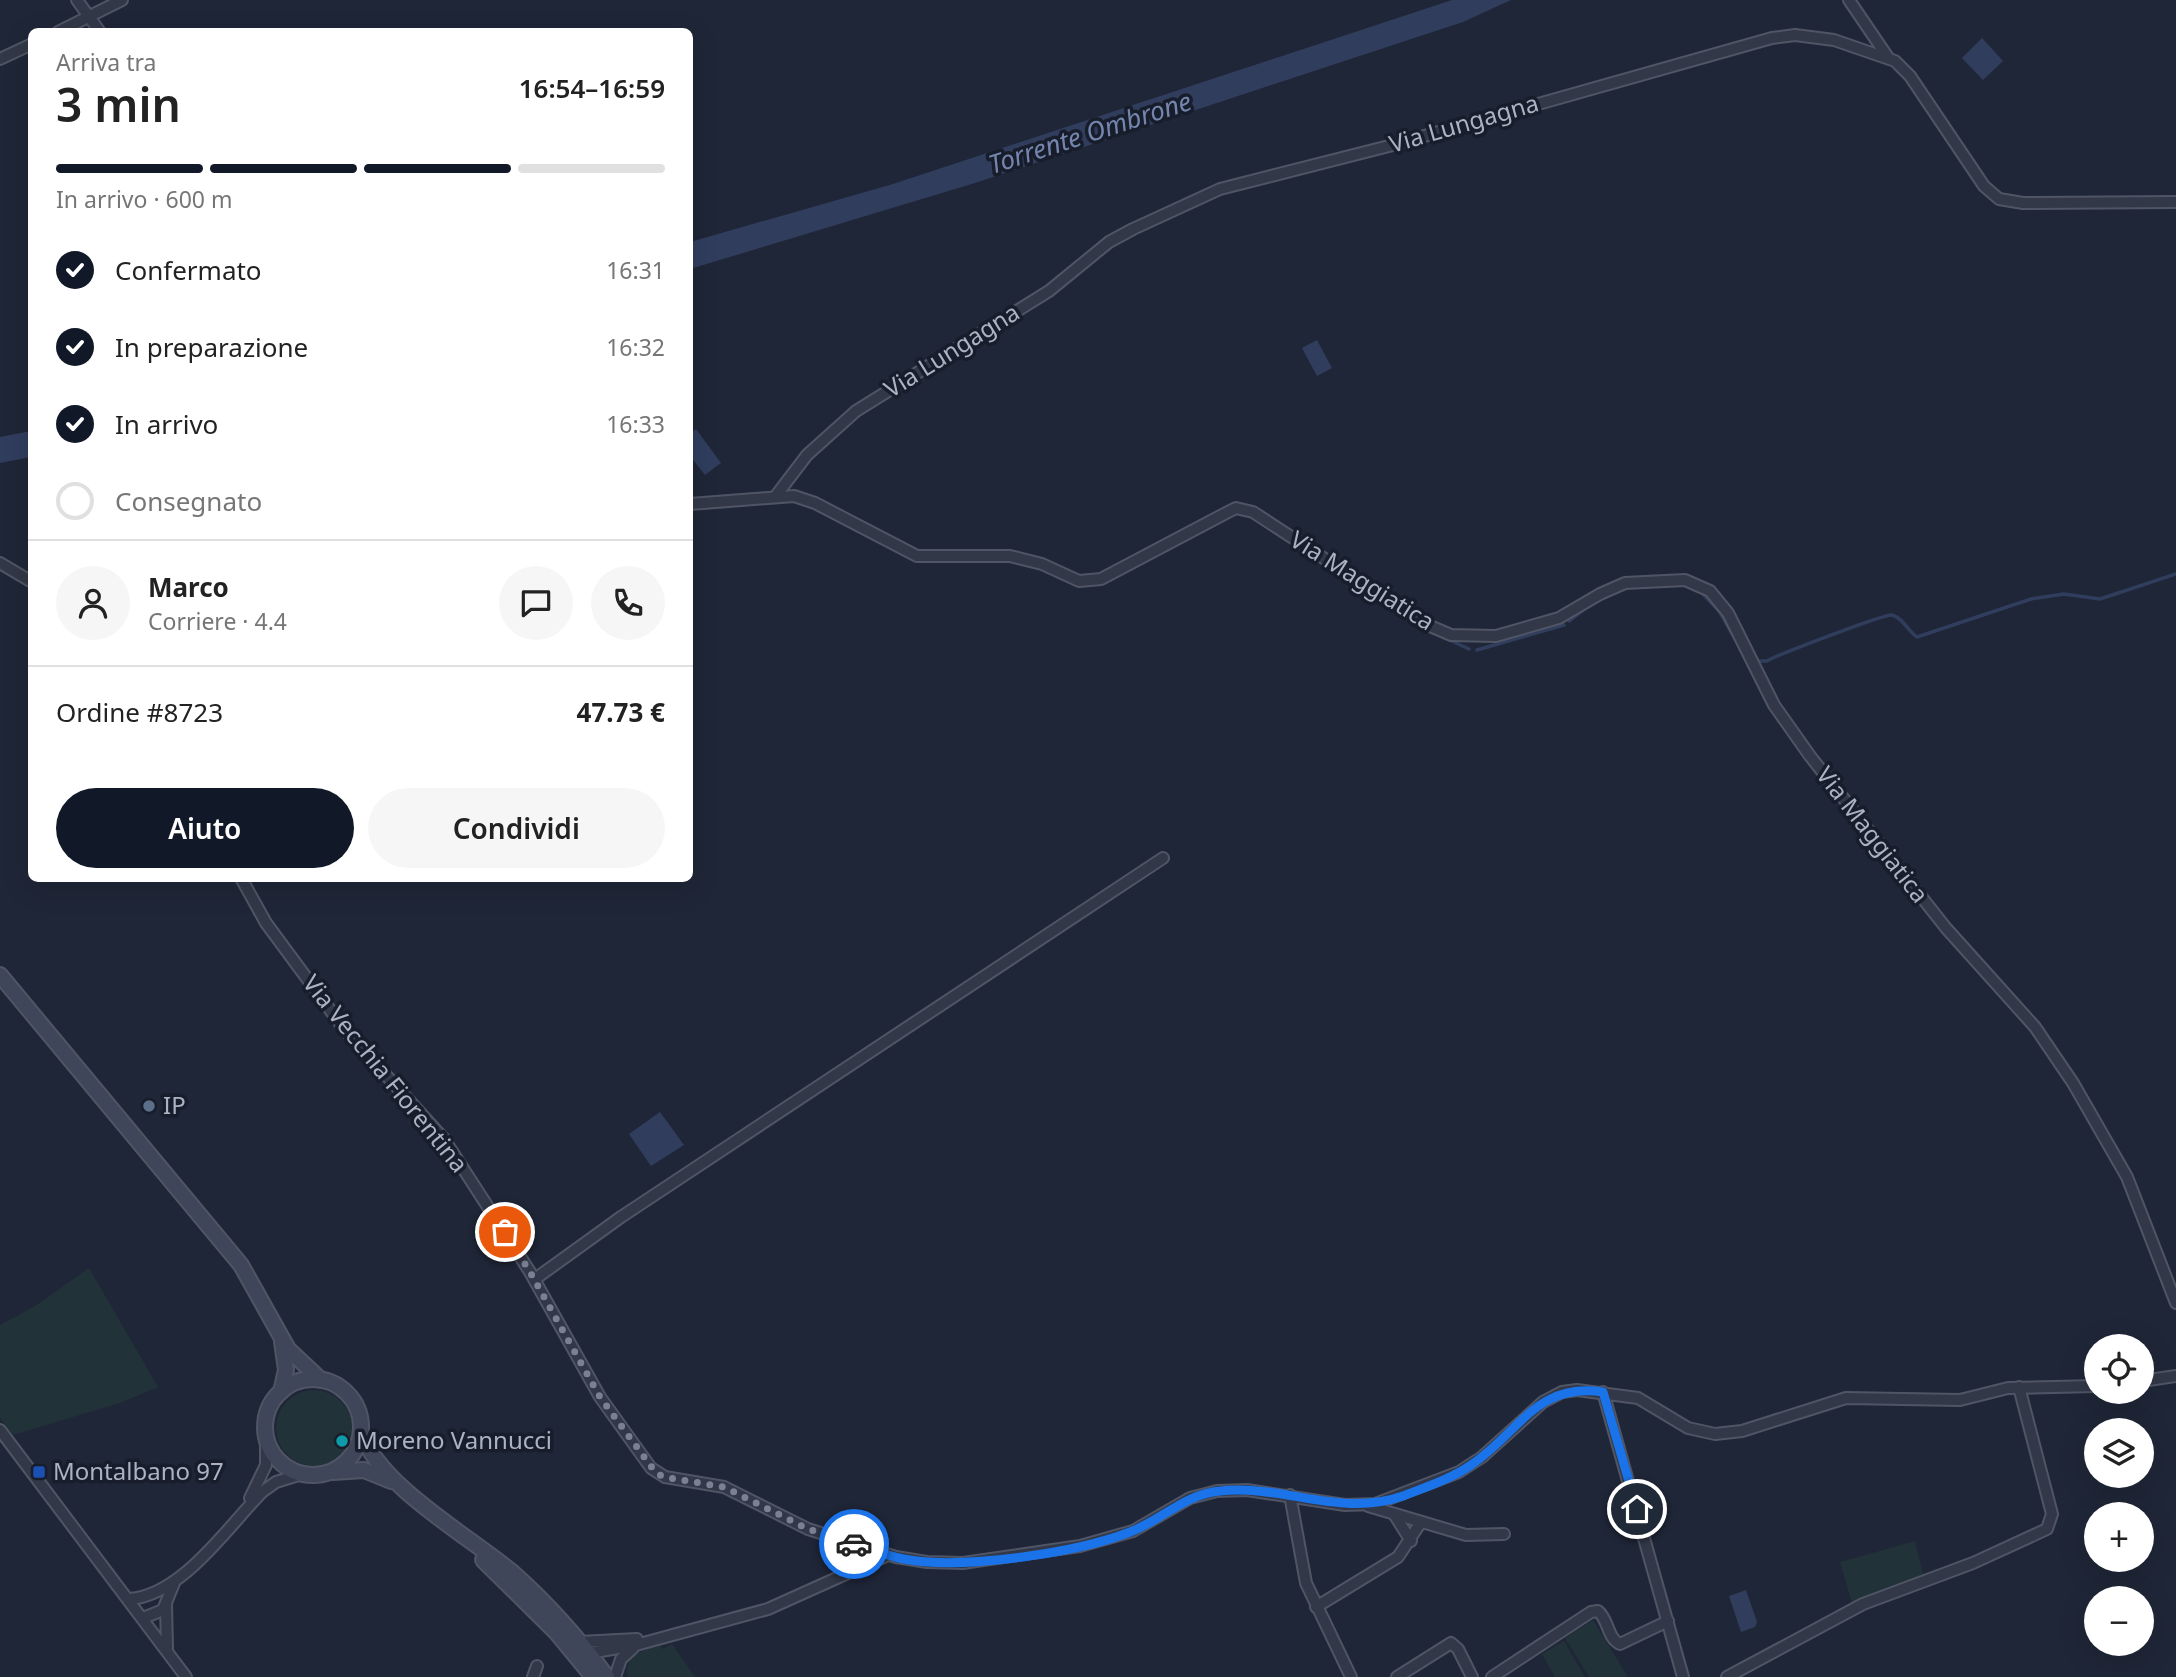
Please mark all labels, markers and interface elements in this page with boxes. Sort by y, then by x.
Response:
text: Arriva tra [56,46,156,78]
text: 16:54–16:59 [519,70,665,106]
text: 3 min [56,73,181,135]
water label: Torrente Ombrone [984,82,1196,182]
street label: Via Lungagna [1385,85,1542,160]
text: In arrivo · 600 m [56,183,233,215]
icon: check [56,251,94,289]
text: Confermato [115,252,262,288]
text: 16:31 [606,254,665,286]
street label: Via Lungagna [877,295,1025,404]
icon: check [56,328,94,366]
text: In preparazione [115,329,308,365]
text: 16:32 [606,331,665,363]
icon: check [56,405,94,443]
text: In arrivo [115,406,218,442]
text: 16:33 [606,408,665,440]
text: Consegnato [115,483,262,519]
street label: Via Maggiatica [1284,522,1441,637]
button: person [56,566,130,640]
button: chat [499,566,573,640]
button: phone [591,566,665,640]
text: Marco [148,569,229,605]
text: Corriere · 4.4 [148,605,287,637]
text: Ordine #8723 [56,694,223,730]
text: 47.73 € [577,694,665,730]
street label: Via Maggiatica [1810,759,1937,909]
button: Aiuto [56,788,354,868]
button: Condividi [368,788,665,868]
street label: Via Vecchia Fiorentina [296,967,476,1179]
place label: IP [163,1088,186,1121]
marker: IP [141,1098,157,1114]
pin [475,1202,535,1262]
icon: bag [486,1213,524,1251]
map controls [2084,1334,2154,1656]
button: locate [2084,1334,2154,1404]
button: layers [2084,1418,2154,1488]
place label: Moreno Vannucci [356,1423,552,1456]
marker: Moreno Vannucci [334,1433,350,1449]
place label: Montalbano 97 [53,1454,224,1487]
marker: Montalbano 97 [31,1464,47,1480]
pin [1607,1479,1667,1539]
icon: home [1618,1490,1656,1528]
button: + [2084,1502,2154,1572]
courier [819,1509,889,1579]
icon: car [835,1525,873,1563]
button: − [2084,1586,2154,1656]

